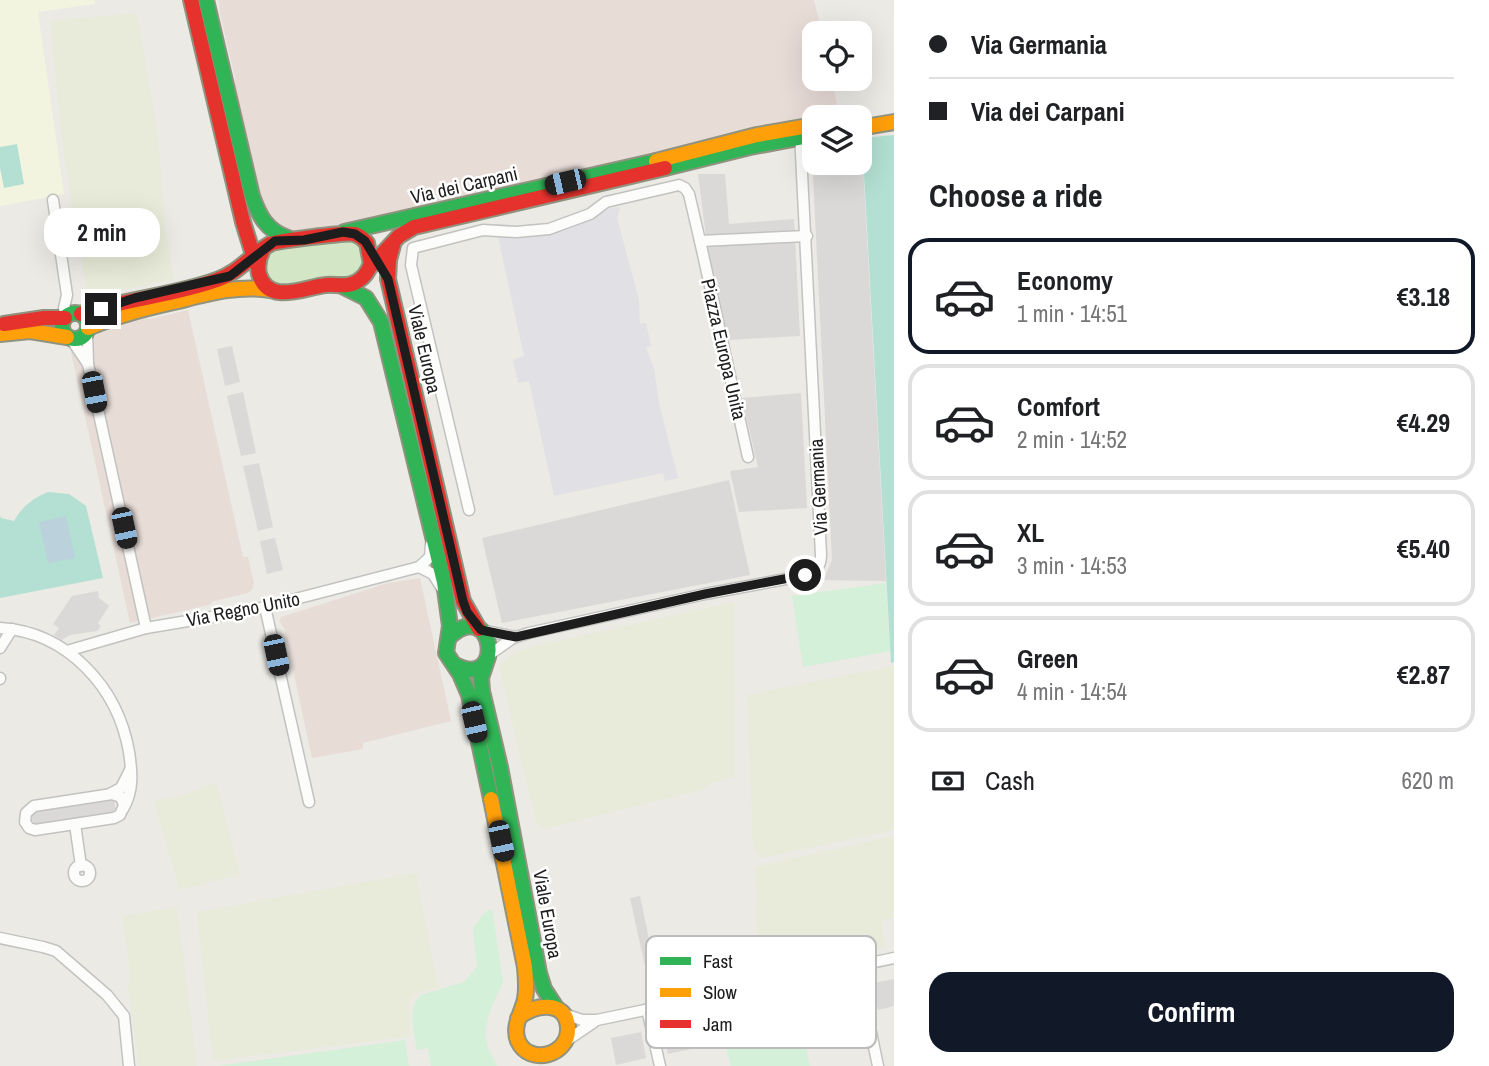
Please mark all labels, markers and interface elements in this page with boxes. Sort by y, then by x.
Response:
map controls [802,21,872,175]
button: locate [802,21,872,91]
text: Via Germania [971,27,1107,62]
text: Via dei Carpani [971,94,1125,129]
button: layers [802,105,872,175]
street label: Via dei Carpani [408,160,520,210]
car [543,167,588,197]
text: Choose a ride [929,174,1103,217]
callout: 2 min [43,208,159,256]
text: 2 min [77,217,127,248]
text: Economy [1017,263,1113,298]
icon: car [933,265,996,328]
street label: Piazza Europa Unita [695,276,753,422]
text: €3.18 [1397,279,1450,314]
route end [85,293,117,325]
text: 1 min · 14:51 [1017,298,1127,329]
street label: Viale Europa [402,302,448,396]
car [80,369,109,415]
text: Comfort [1017,389,1100,424]
icon: car [933,391,996,454]
text: €4.29 [1397,405,1450,440]
text: 2 min · 14:52 [1017,424,1127,455]
street label: Via Germania [802,438,834,536]
car [110,505,139,551]
text: XL [1017,515,1044,550]
icon: car [933,517,996,580]
text: €5.40 [1397,531,1450,566]
text: 3 min · 14:53 [1017,550,1127,581]
route start [789,559,821,591]
street label: Via Regno Unito [184,585,302,633]
car [262,632,291,678]
text: Green [1017,641,1079,676]
icon: car [933,643,996,706]
text: €2.87 [1397,657,1450,692]
text: 4 min · 14:54 [1017,676,1127,707]
car [460,699,489,745]
icon: cash [929,762,967,800]
text: Cash [985,763,1035,798]
text: 620 m [1402,765,1454,796]
car [487,818,516,864]
street label: Viale Europa [527,868,569,961]
legend [646,936,876,1048]
text: Fast [703,948,733,974]
button: Confirm [929,972,1454,1052]
text: Slow [703,979,738,1005]
text: Jam [703,1011,732,1037]

